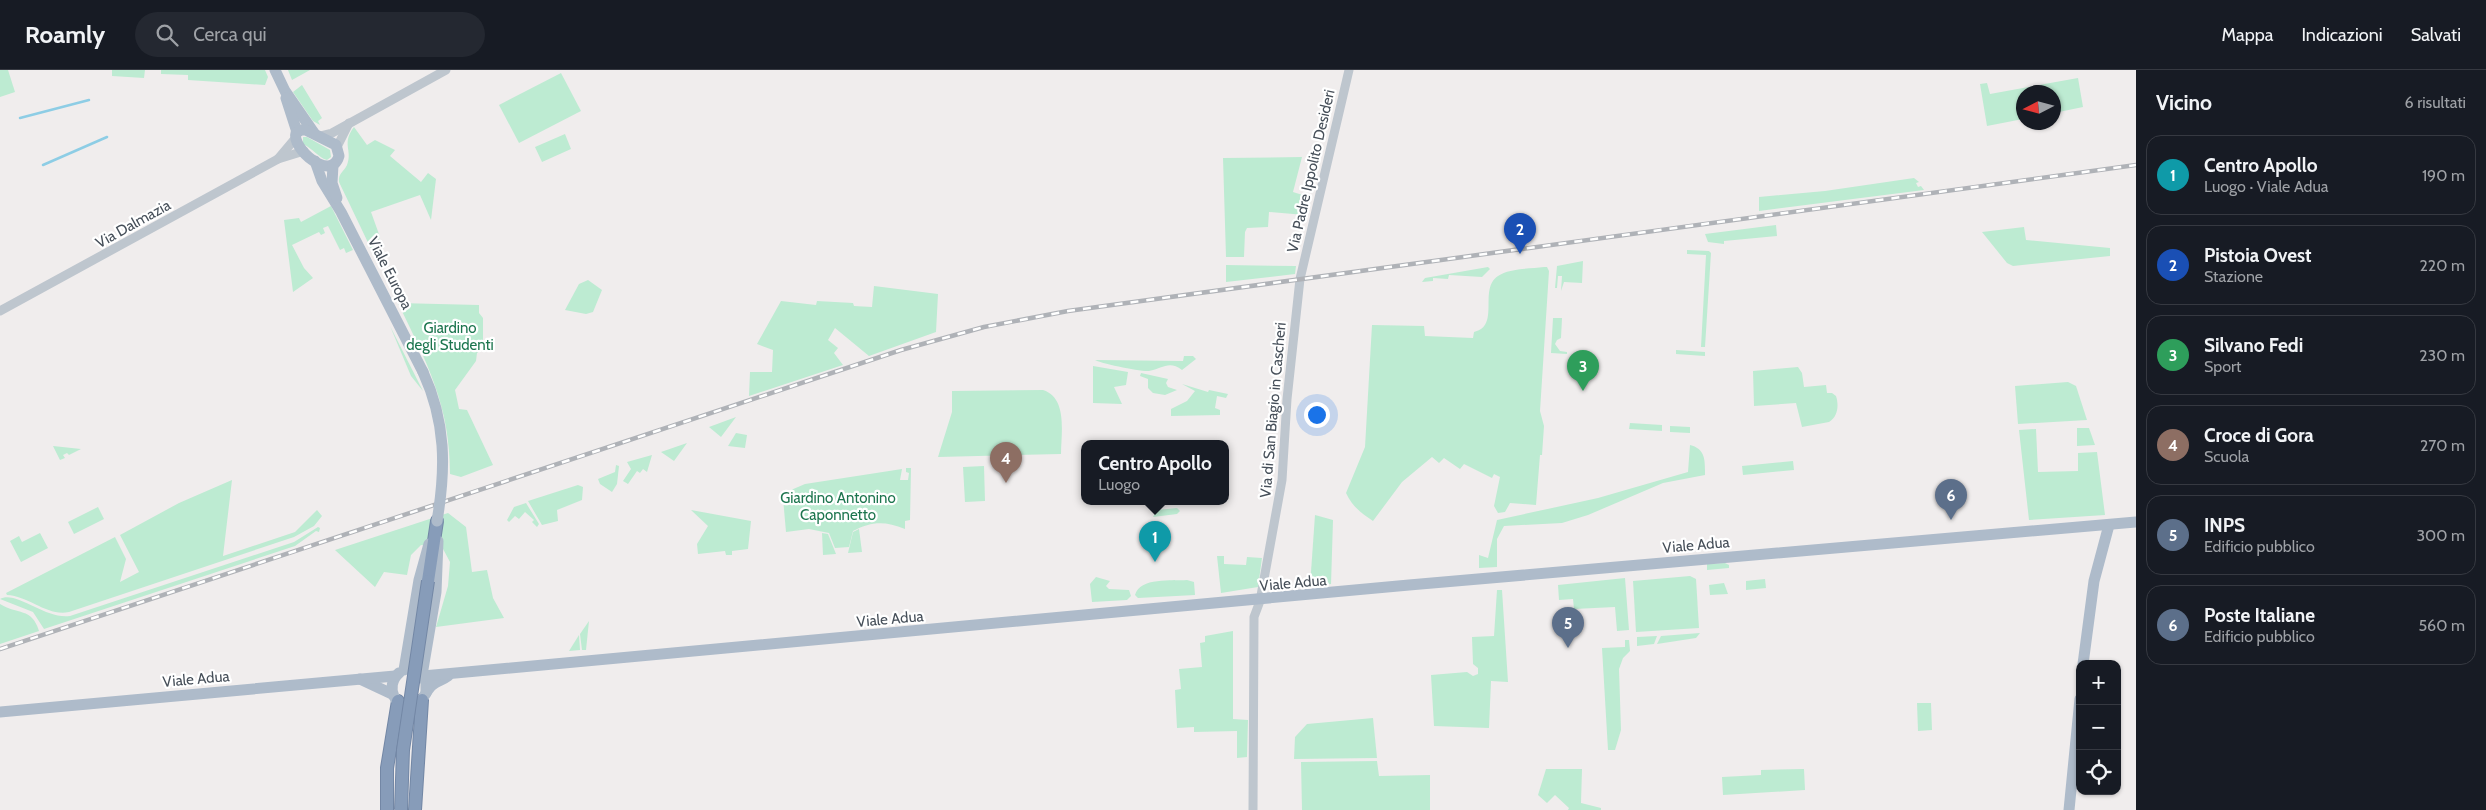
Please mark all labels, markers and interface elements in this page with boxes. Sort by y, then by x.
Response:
search box [135,12,485,57]
text: Roamly [25,20,105,49]
icon: search [153,21,181,49]
text: Cerca qui [193,23,267,46]
text: Mappa [2222,24,2273,46]
text: Indicazioni [2301,24,2383,46]
text: Salvati [2411,24,2461,46]
north arrow [2016,85,2061,130]
street label: Via Padre Ippolito Desideri [1283,88,1339,254]
text: Vicino [2156,90,2212,115]
text: 6 risultati [2404,93,2466,112]
text: Centro Apollo [2204,154,2318,177]
text: 1 [2170,166,2176,185]
text: 190 m [2422,166,2465,185]
text: Luogo · Viale Adua [2204,177,2329,196]
street label: Via Dalmazia [92,196,174,252]
pin: 2 [1504,213,1536,254]
street label: Viale Europa [364,234,416,313]
text: Pistoia Ovest [2204,244,2312,267]
text: 2 [2169,256,2177,275]
text: 220 m [2419,256,2465,275]
text: Stazione [2204,267,2263,286]
park label: Giardino degli Studenti [406,319,494,354]
street label: Via di San Biagio in Cascheri [1256,321,1290,499]
text: Silvano Fedi [2204,334,2303,357]
text: 3 [2169,346,2177,365]
text: 230 m [2419,346,2465,365]
pin: 3 [1567,350,1599,391]
text: Sport [2204,357,2241,376]
your location [1304,402,1330,428]
text: Croce di Gora [2204,424,2314,447]
text: 4 [2168,436,2178,455]
text: 270 m [2420,436,2465,455]
popup [1081,440,1229,505]
pin: 4 [990,442,1022,483]
text: Scuola [2204,447,2249,466]
text: Centro Apollo [1098,452,1212,475]
text: Luogo [1098,475,1140,494]
pin: 6 [1935,479,1967,520]
park label: Giardino Antonino Caponnetto [780,489,896,524]
text: INPS [2204,514,2245,537]
pin: 1 [1139,521,1171,562]
text: 5 [2169,526,2177,545]
text: 300 m [2416,526,2465,545]
street label: Viale Adua [1662,533,1731,557]
text: Edificio pubblico [2204,537,2315,556]
street label: Viale Adua [1259,571,1328,595]
text: Poste Italiane [2204,604,2315,627]
street label: Viale Adua [856,607,925,631]
pin: 5 [1552,607,1584,648]
text: 6 [2169,616,2178,635]
text: 560 m [2418,616,2465,635]
text: Edificio pubblico [2204,627,2315,646]
map controls [2076,660,2121,795]
button: + [2076,660,2121,705]
street label: Viale Adua [162,667,231,691]
button: − [2076,705,2121,750]
button: locate [2076,750,2121,795]

